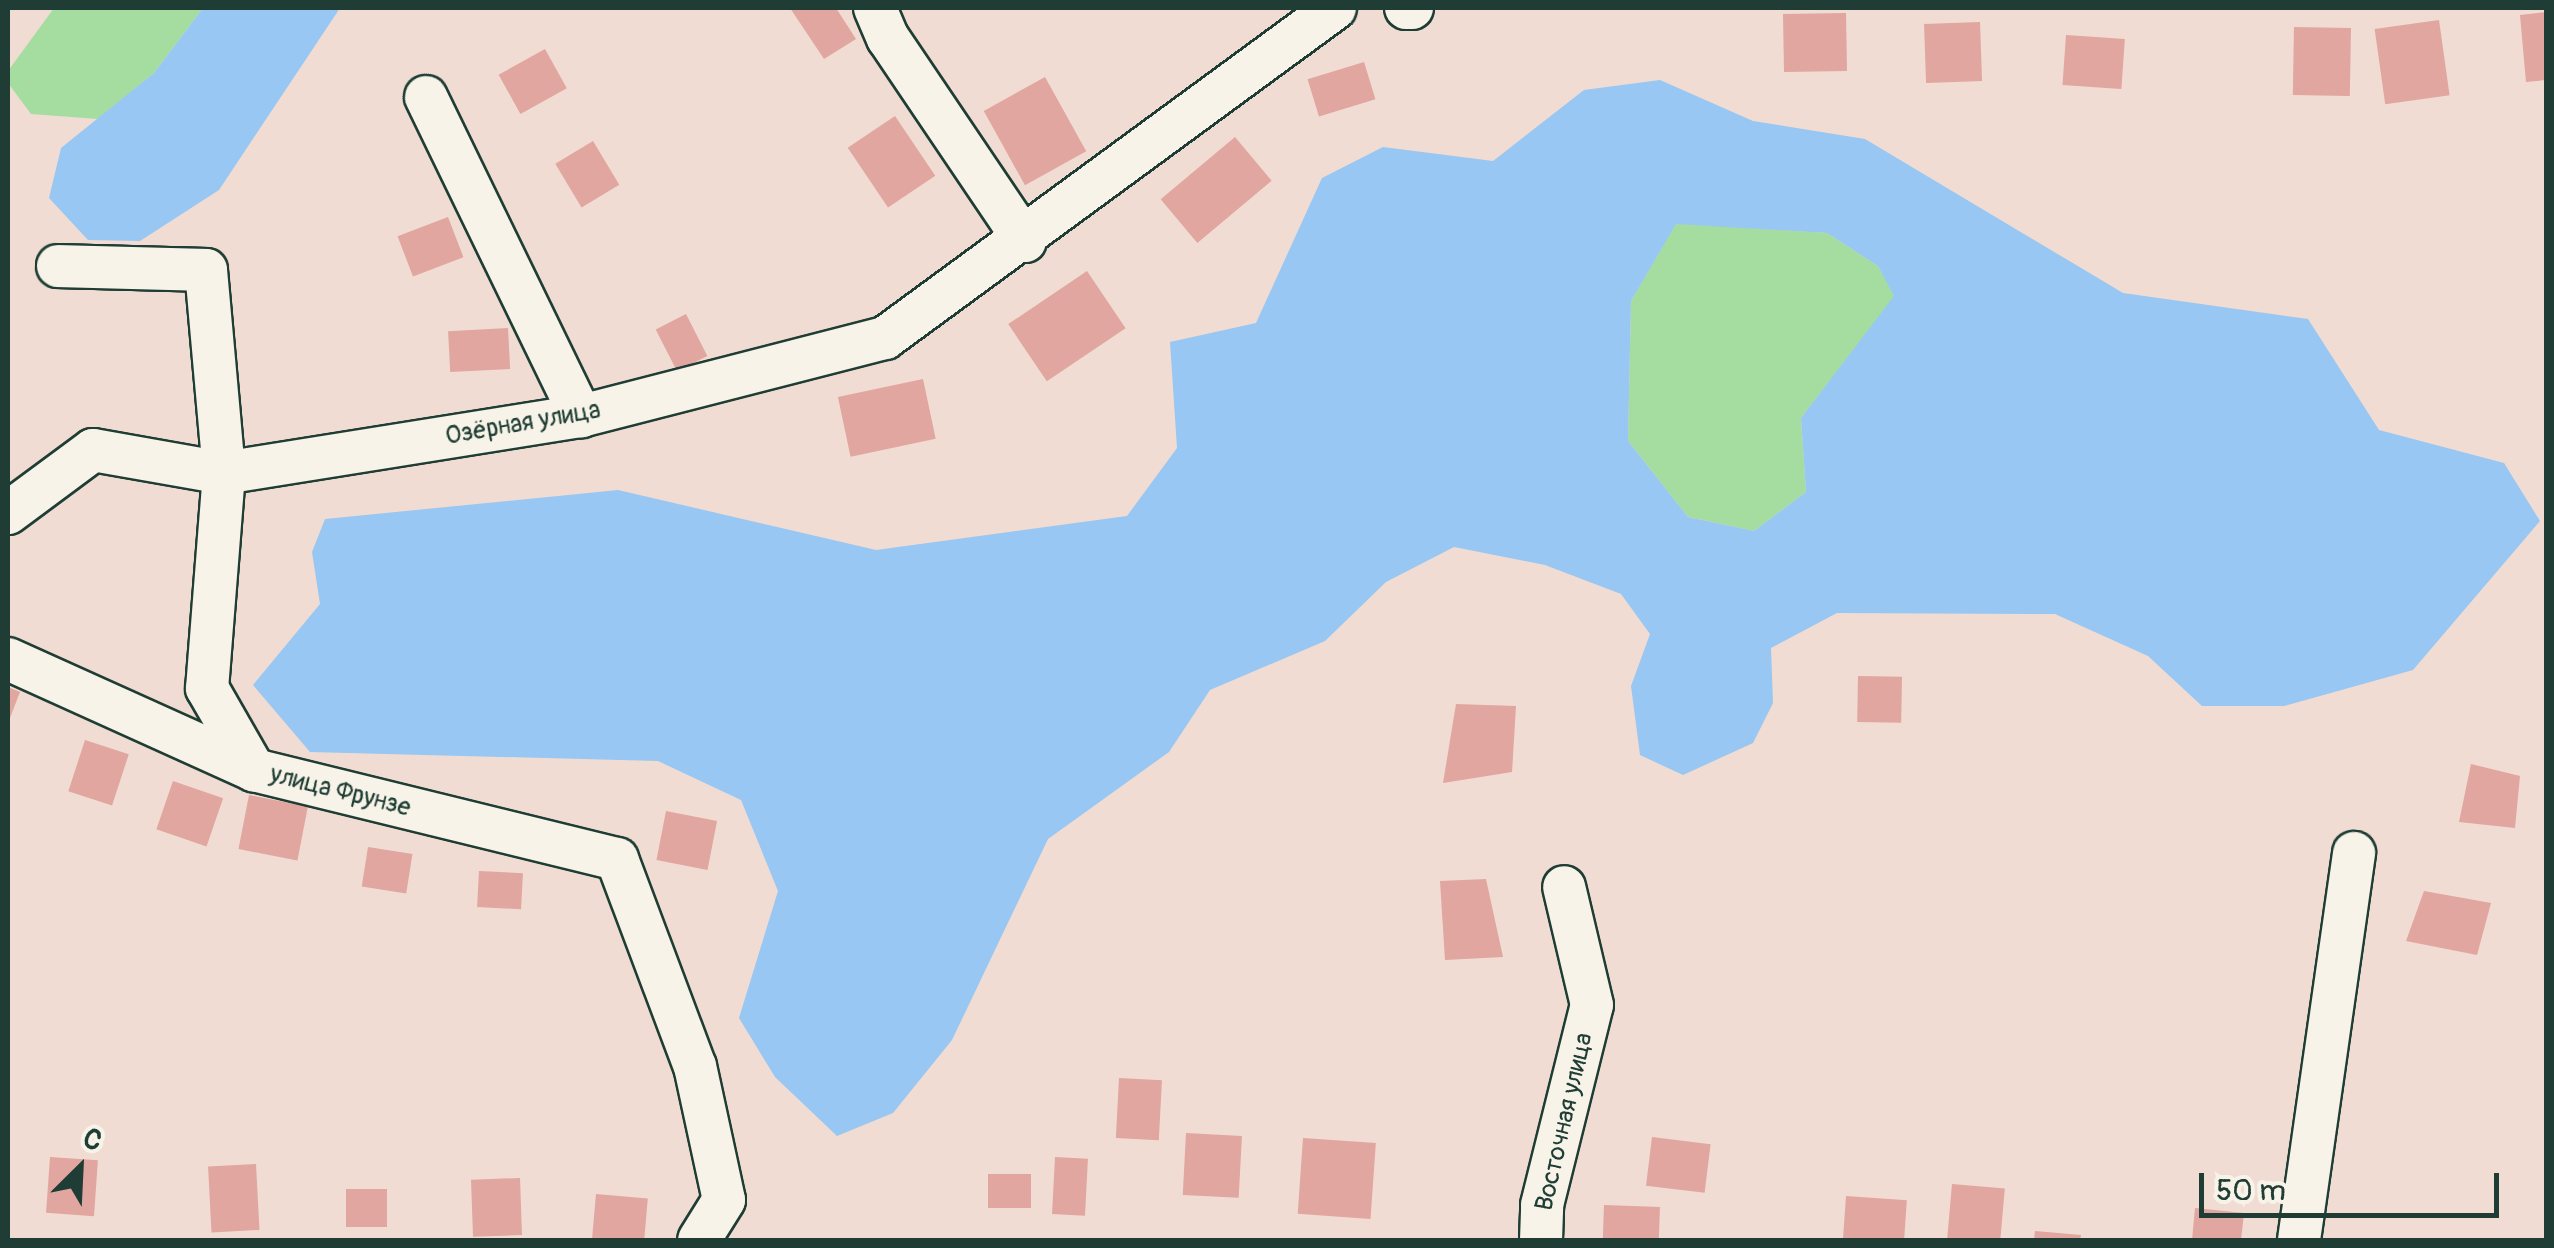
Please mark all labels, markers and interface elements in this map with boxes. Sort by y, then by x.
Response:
street label: Озёрная улица [443,396,603,452]
street label: улица Фрунзе [267,760,413,824]
street label: Восточная улица [1530,1030,1600,1214]
north arrow [30,1118,130,1218]
text: С [77,1121,107,1160]
scale bar [2204,1153,2504,1215]
text: 50 m [2216,1172,2286,1209]

